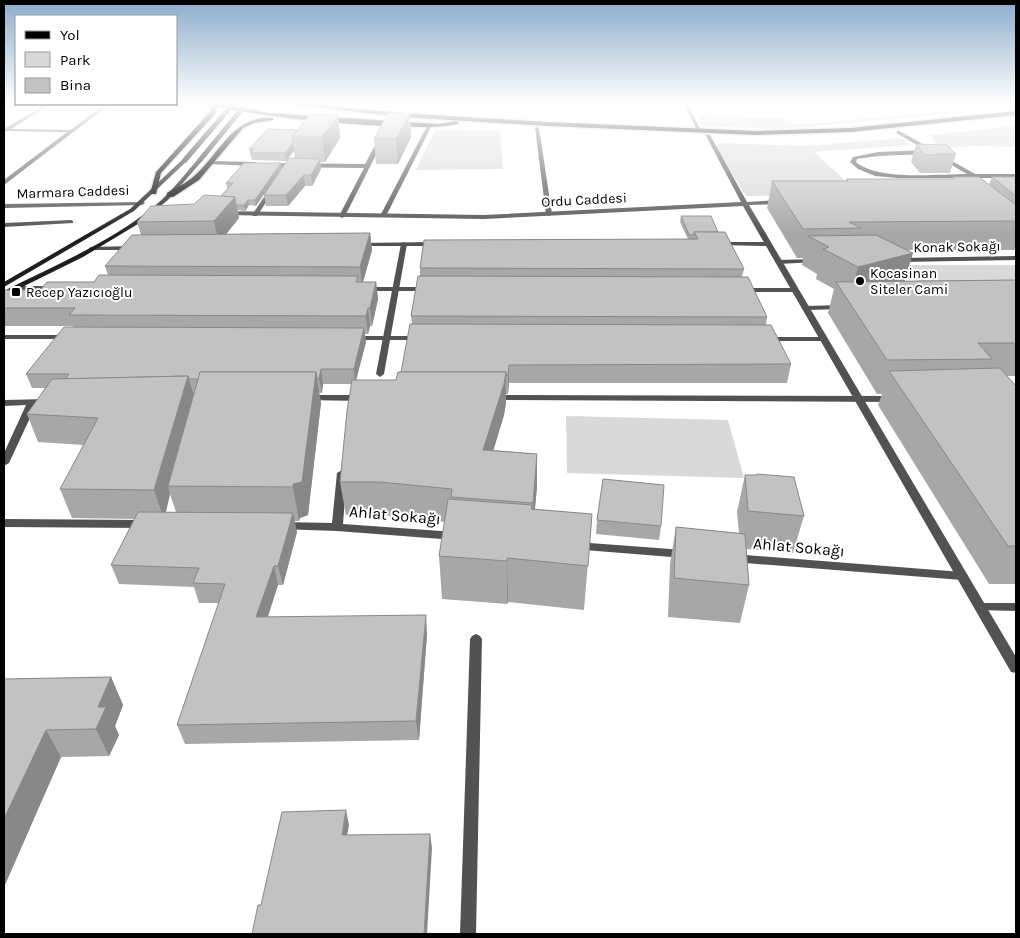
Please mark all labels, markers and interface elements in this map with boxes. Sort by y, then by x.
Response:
legend [15,15,178,105]
text: Yol [60,26,80,44]
text: Park [60,51,90,69]
text: Bina [60,76,91,94]
street label: Marmara Caddesi [16,182,130,202]
street label: Ordu Caddesi [541,189,627,211]
street label: Konak Sokağı [913,238,1001,256]
place label: Kocasinan Siteler Cami [870,265,948,298]
marker: Kocasinan Siteler Cami [854,275,866,287]
place label: Recep Yazıcıoğlu [26,284,132,301]
marker: Recep Yazıcıoğlu [10,286,22,298]
street label: Ahlat Sokağı [348,502,442,528]
street label: Ahlat Sokağı [752,534,846,560]

